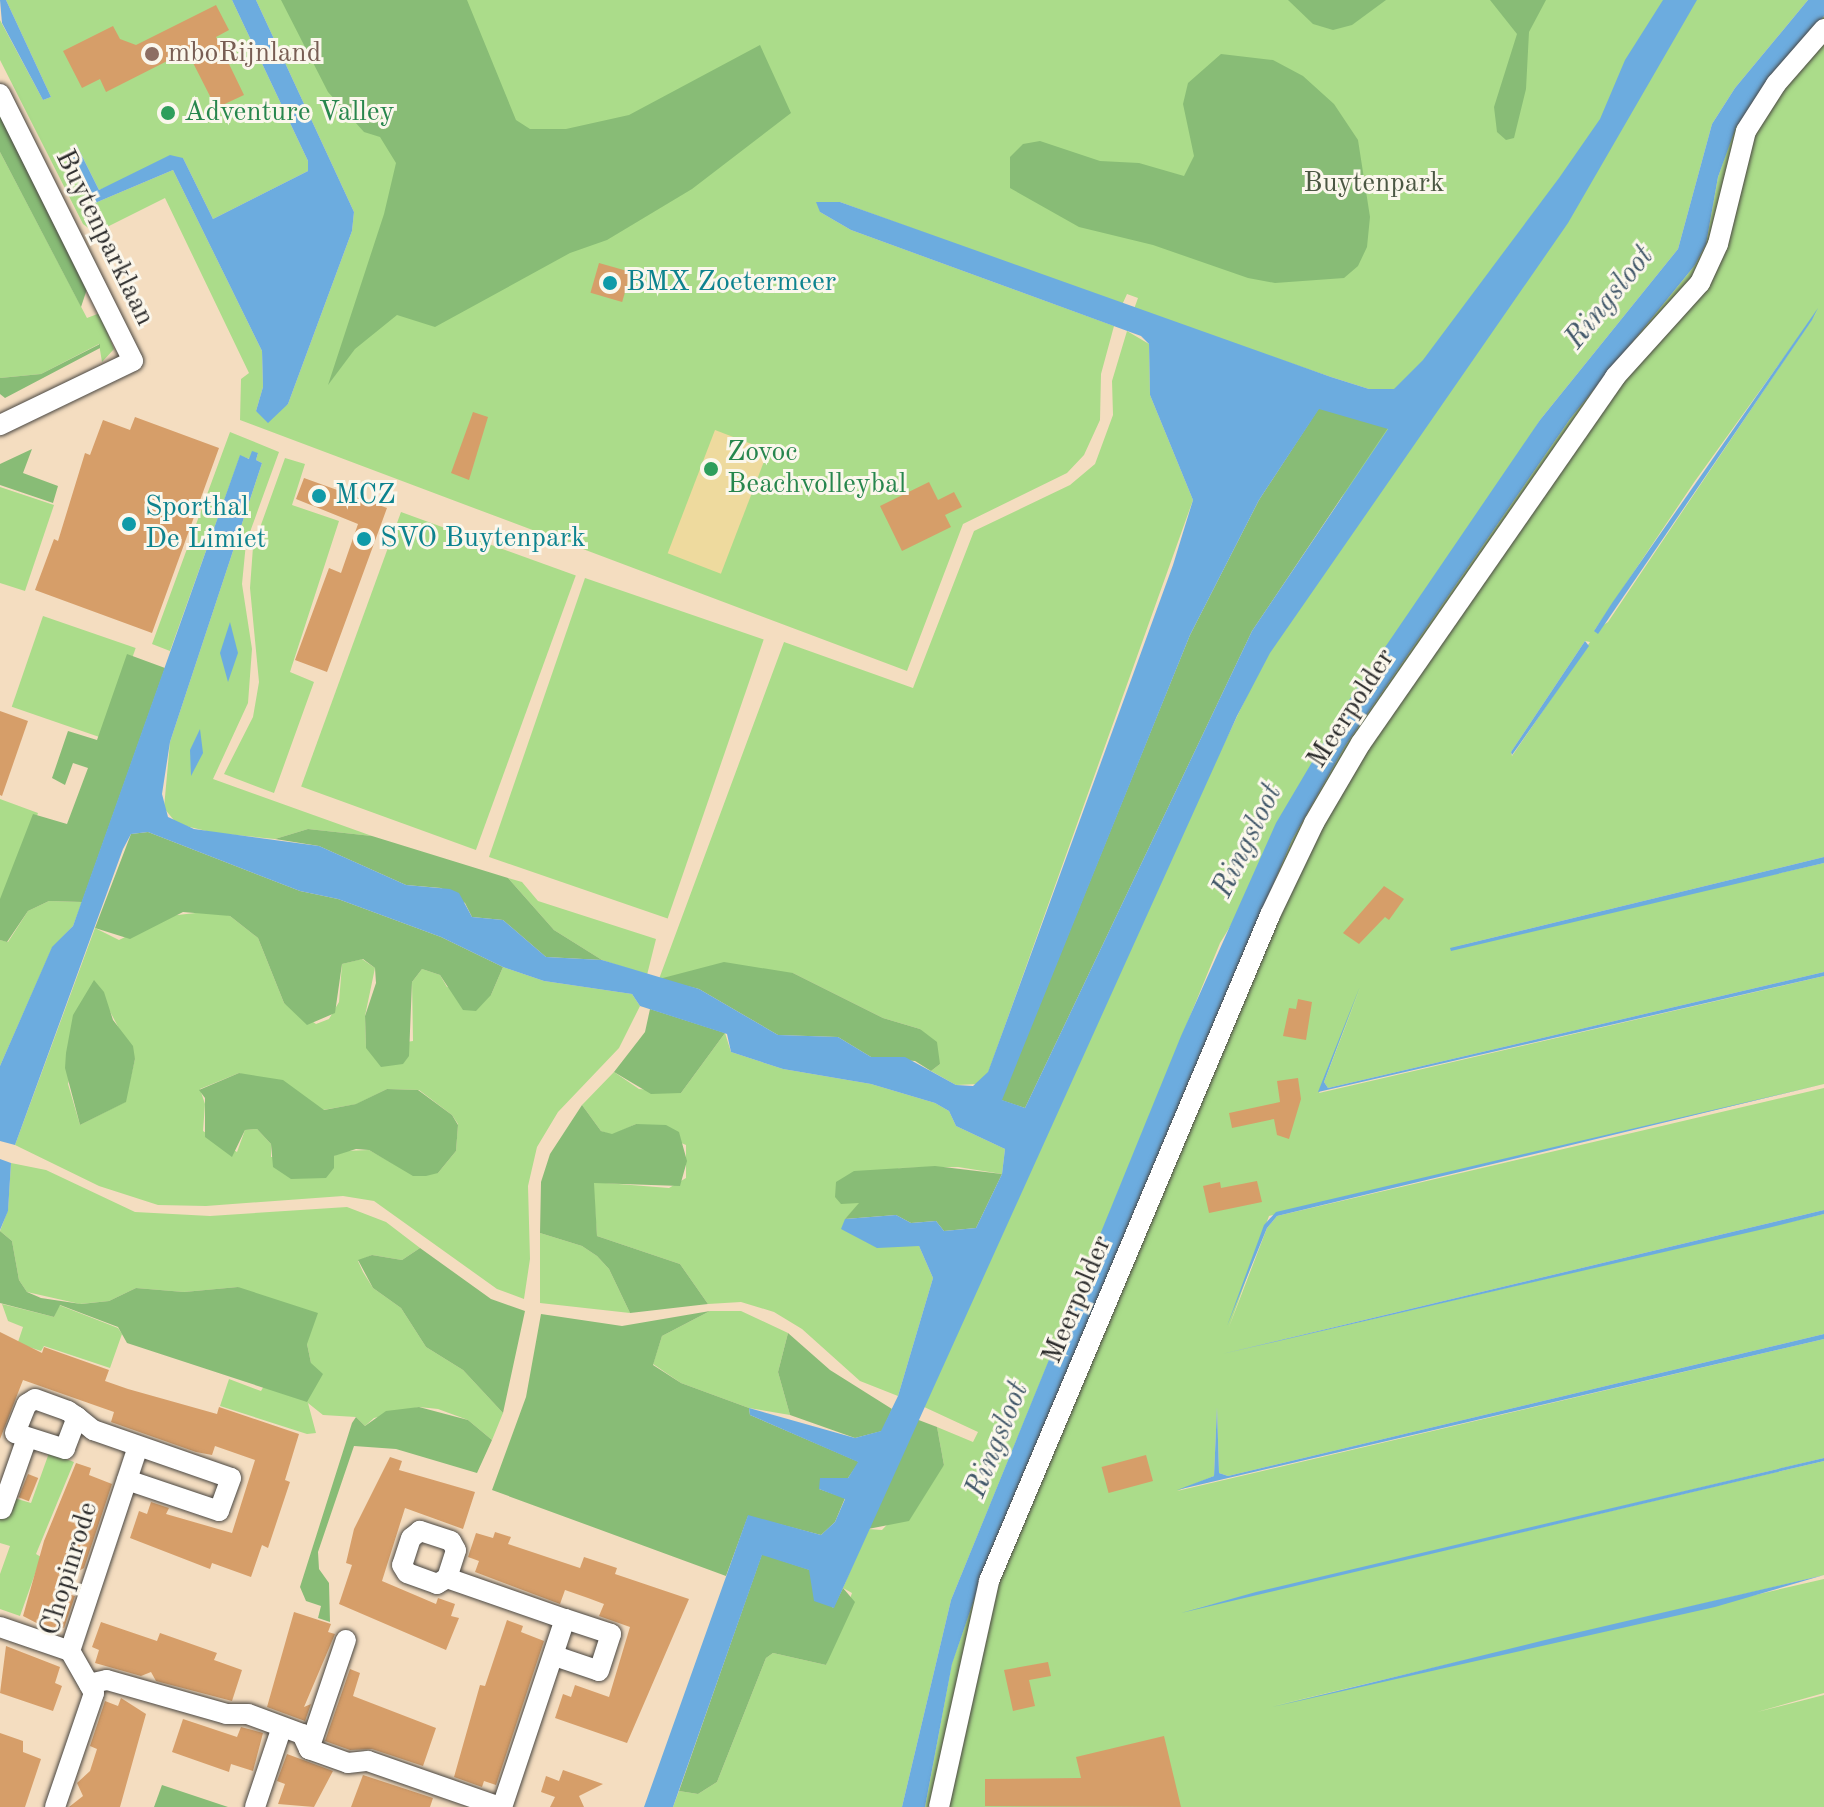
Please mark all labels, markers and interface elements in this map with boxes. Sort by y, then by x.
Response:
place label: mboRijnland [168,37,321,71]
marker: mboRijnland [143,45,161,63]
place label: Adventure Valley [184,96,395,130]
marker: Adventure Valley [159,104,177,122]
street label: Buytenparklaan [47,145,161,331]
park label: Buytenpark [1303,167,1445,201]
water label: Ringsloot [1558,239,1662,357]
place label: BMX Zoetermeer [626,266,836,300]
marker: BMX Zoetermeer [601,274,619,292]
place label: Zovoc Beachvolleybal [727,436,906,502]
marker: Zovoc Beachvolleybal [702,460,720,478]
place label: MCZ [335,479,395,513]
marker: MCZ [310,487,328,505]
place label: Sporthal De Limiet [145,491,266,557]
marker: Sporthal De Limiet [120,515,138,533]
place label: SVO Buytenpark [380,522,586,556]
marker: SVO Buytenpark [355,530,373,548]
street label: Meerpolder [1301,643,1403,775]
water label: Ringsloot [1205,778,1291,904]
street label: Meerpolder [1036,1231,1120,1369]
water label: Ringsloot [958,1377,1038,1503]
street label: Chopinrode [34,1498,106,1640]

